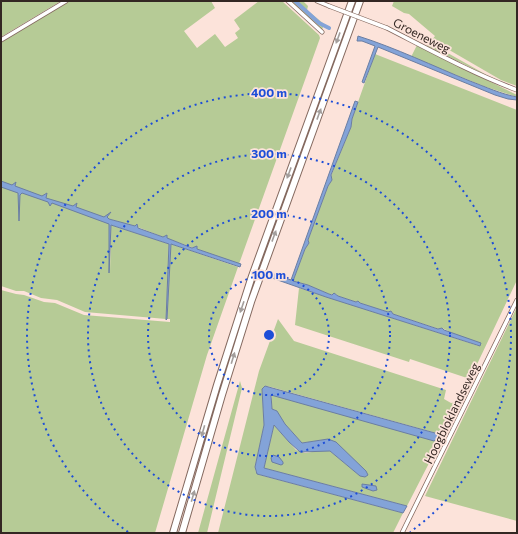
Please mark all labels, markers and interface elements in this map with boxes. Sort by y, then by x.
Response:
street label: Groeneweg [391,15,453,56]
one-way arrow [335,32,341,44]
text: 400 m [251,85,287,99]
one-way arrow [316,107,322,119]
text: 300 m [251,146,287,160]
one-way arrow [286,167,292,179]
text: 200 m [251,206,287,220]
one-way arrow [272,229,278,241]
text: 100 m [252,267,286,281]
one-way arrow [238,301,244,313]
centre of rings [262,328,276,342]
one-way arrow [230,352,236,364]
street label: Hoogbloklandseweg [420,360,482,466]
one-way arrow [200,425,206,437]
one-way arrow [190,489,196,501]

